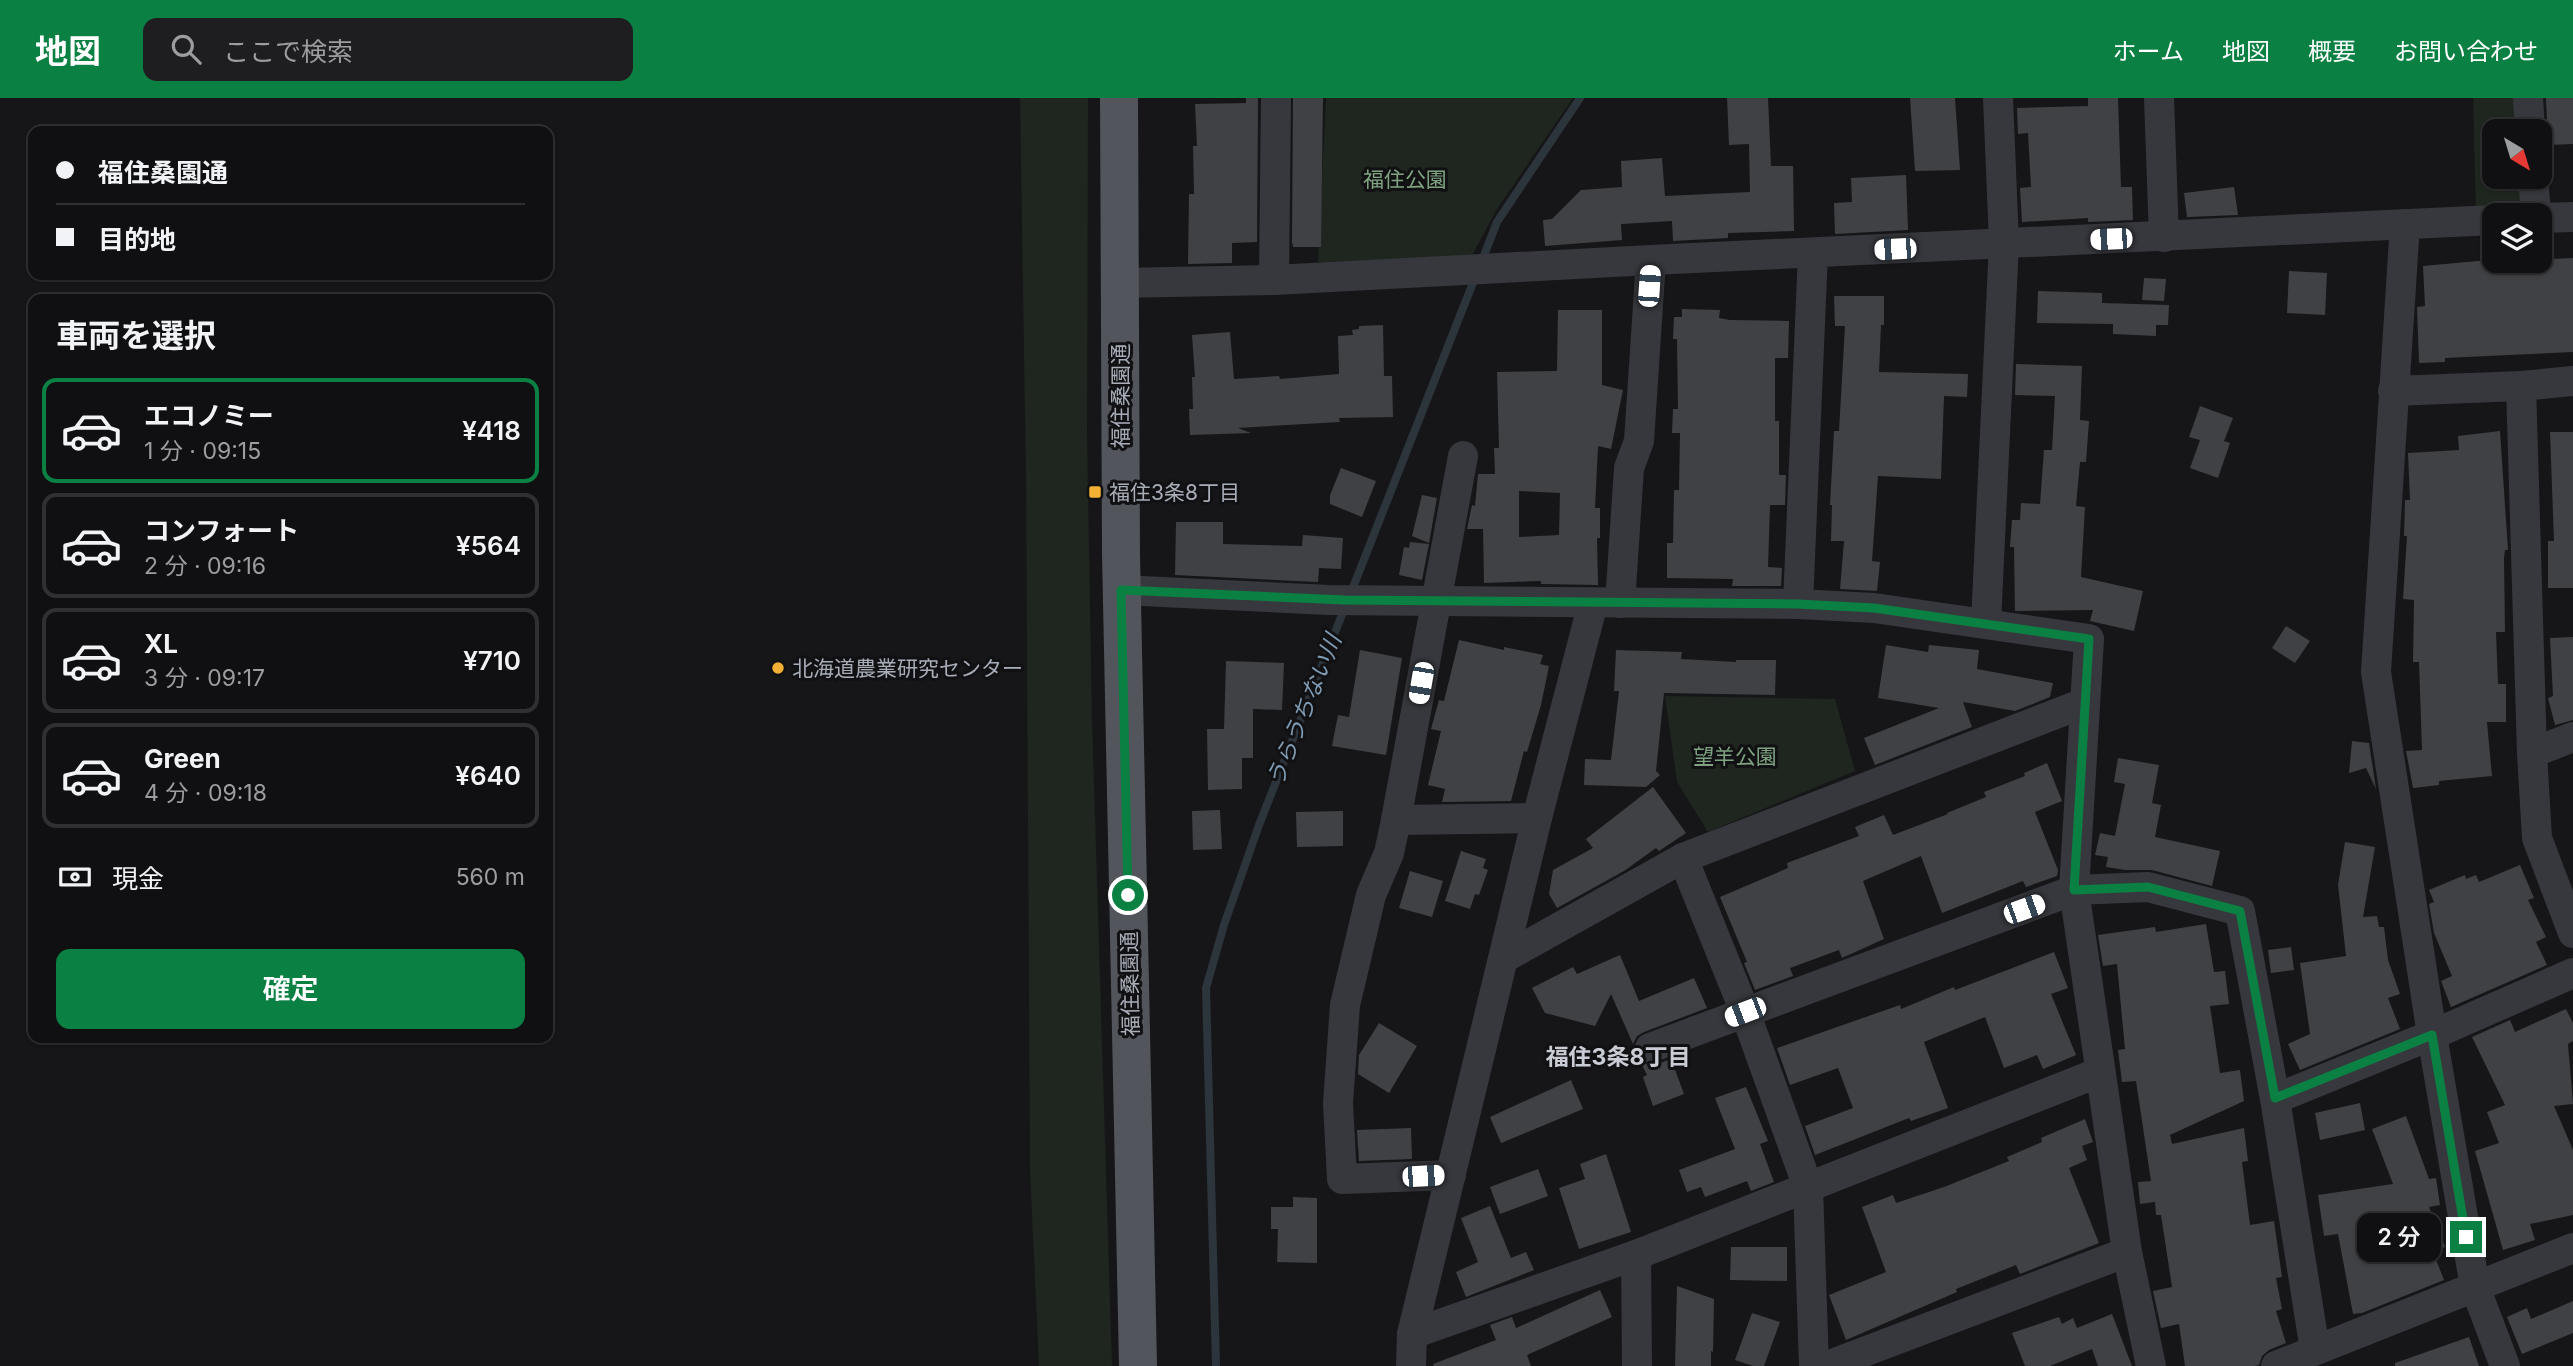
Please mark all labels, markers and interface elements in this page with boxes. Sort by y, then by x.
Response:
search box [143,18,633,81]
icon: search [167,30,205,68]
text: 地図 [35,31,101,71]
text: ここで検索 [223,36,353,67]
text: ホーム [2113,37,2184,66]
text: 地図 [2222,37,2270,66]
text: 概要 [2308,37,2356,66]
text: お問い合わせ [2394,37,2538,66]
north arrow [2482,119,2552,189]
map controls [2482,119,2552,273]
text: 福住桑園通 [98,157,228,188]
park label: 福住公園 [1363,167,1447,192]
button: layers [2482,203,2552,273]
text: 目的地 [98,224,176,255]
car [2090,228,2133,250]
car [1874,237,1917,261]
car [1638,264,1661,308]
text: 車両を選択 [56,316,216,355]
street label: 福住桑園通 [1108,344,1133,449]
icon: car [60,399,123,462]
text: エコノミー [144,400,274,431]
text: ¥418 [462,415,521,446]
text: 1 分 · 09:15 [144,437,261,465]
place label: 福住3条8丁目 [1109,480,1240,505]
marker: 福住3条8丁目 [1087,484,1103,500]
icon: car [60,514,123,577]
text: コンフォート [144,515,299,546]
text: ¥564 [456,530,521,561]
text: 2 分 · 09:16 [144,552,266,580]
water label: うらうちない川 [1261,627,1348,790]
text: XL [144,628,178,659]
icon: car [60,629,123,692]
text: ¥710 [463,645,521,676]
place label: 北海道農業研究センター [792,656,1023,681]
marker: 北海道農業研究センター [770,660,786,676]
car [1408,660,1435,706]
text: 3 分 · 09:17 [144,664,265,692]
text: Green [144,743,221,774]
icon: car [60,744,123,807]
park label: 望羊公園 [1693,744,1777,769]
text: ¥640 [455,760,521,791]
text: 4 分 · 09:18 [144,779,267,807]
icon: cash [56,858,94,896]
text: 現金 [112,863,164,894]
text: 560 m [456,863,525,891]
route start [1112,879,1144,911]
car [2001,892,2048,926]
street label: 福住桑園通 [1117,931,1143,1037]
button: 確定 [56,949,525,1029]
car [1722,995,1769,1029]
district label: 福住3条8丁目 [1546,1043,1690,1071]
car [1402,1164,1445,1188]
callout: 2 分 [2358,1212,2442,1262]
route end [2450,1221,2482,1253]
text: 2 分 [2377,1223,2421,1251]

